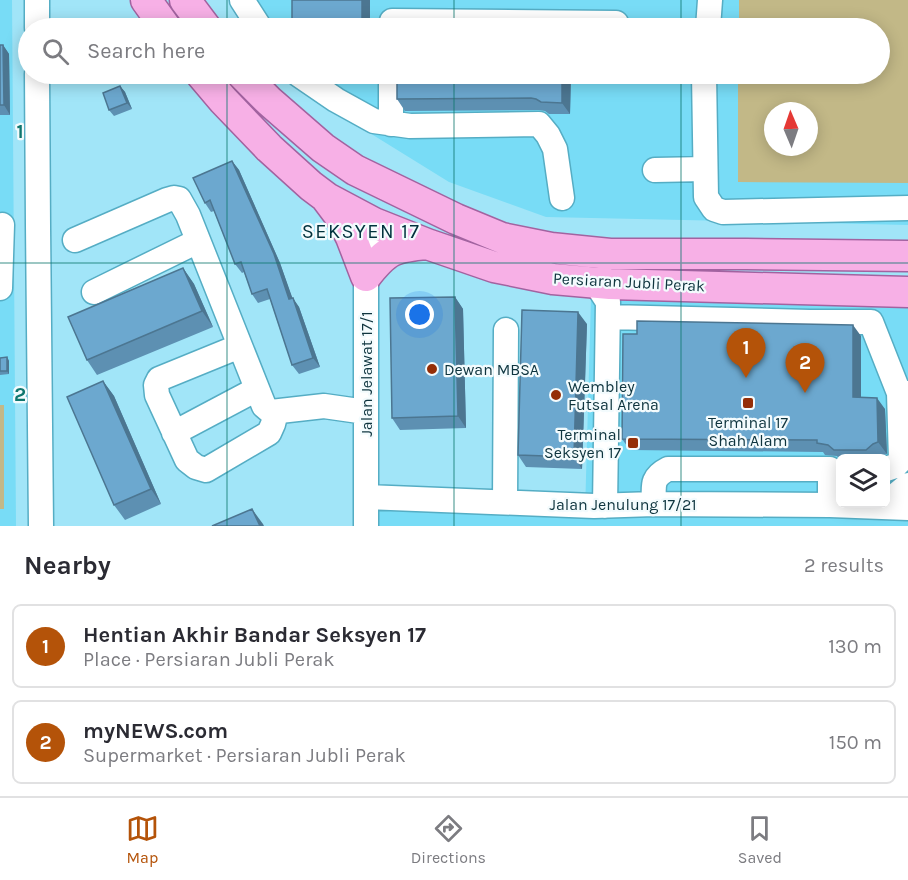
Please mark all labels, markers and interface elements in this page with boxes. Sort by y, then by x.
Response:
search box [18,18,890,84]
icon: search [39,35,72,68]
text: Search here [87,38,205,64]
north arrow [764,102,818,156]
text: 1 [16,120,24,143]
district label: SEKSYEN 17 [302,220,420,243]
street label: Persiaran Jubli Perak [552,269,706,295]
your location [405,300,434,329]
street label: Jalan Jelawat 17/1 [357,311,376,437]
pin: 1 [726,328,766,378]
pin: 2 [786,344,824,393]
place label: Dewan MBSA [444,360,539,379]
marker: Dewan MBSA [425,362,439,376]
place label: Wembley Futsal Arena [568,377,659,414]
text: 2 [14,383,26,406]
marker: Wembley Futsal Arena [549,388,563,402]
marker: Terminal 17 Shah Alam [741,396,755,410]
place label: Terminal 17 Shah Alam [708,413,789,450]
place label: Terminal Seksyen 17 [544,425,621,462]
marker: Terminal Seksyen 17 [626,436,640,450]
map controls [836,454,890,508]
button: layers [836,454,890,508]
street label: Jalan Jenulung 17/21 [550,495,696,514]
text: Nearby [24,550,111,581]
text: 2 results [804,554,884,577]
text: Hentian Akhir Bandar Seksyen 17 [83,622,426,648]
text: 1 [42,635,49,658]
text: 130 m [828,635,882,658]
text: Place · Persiaran Jubli Perak [83,648,335,671]
text: myNEWS.com [83,718,228,744]
text: 2 [39,731,52,754]
text: 150 m [829,731,882,754]
text: Supermarket · Persiaran Jubli Perak [83,744,406,767]
tab: Map [126,812,159,867]
tab: Directions [411,812,486,867]
tab: Saved [738,812,782,867]

